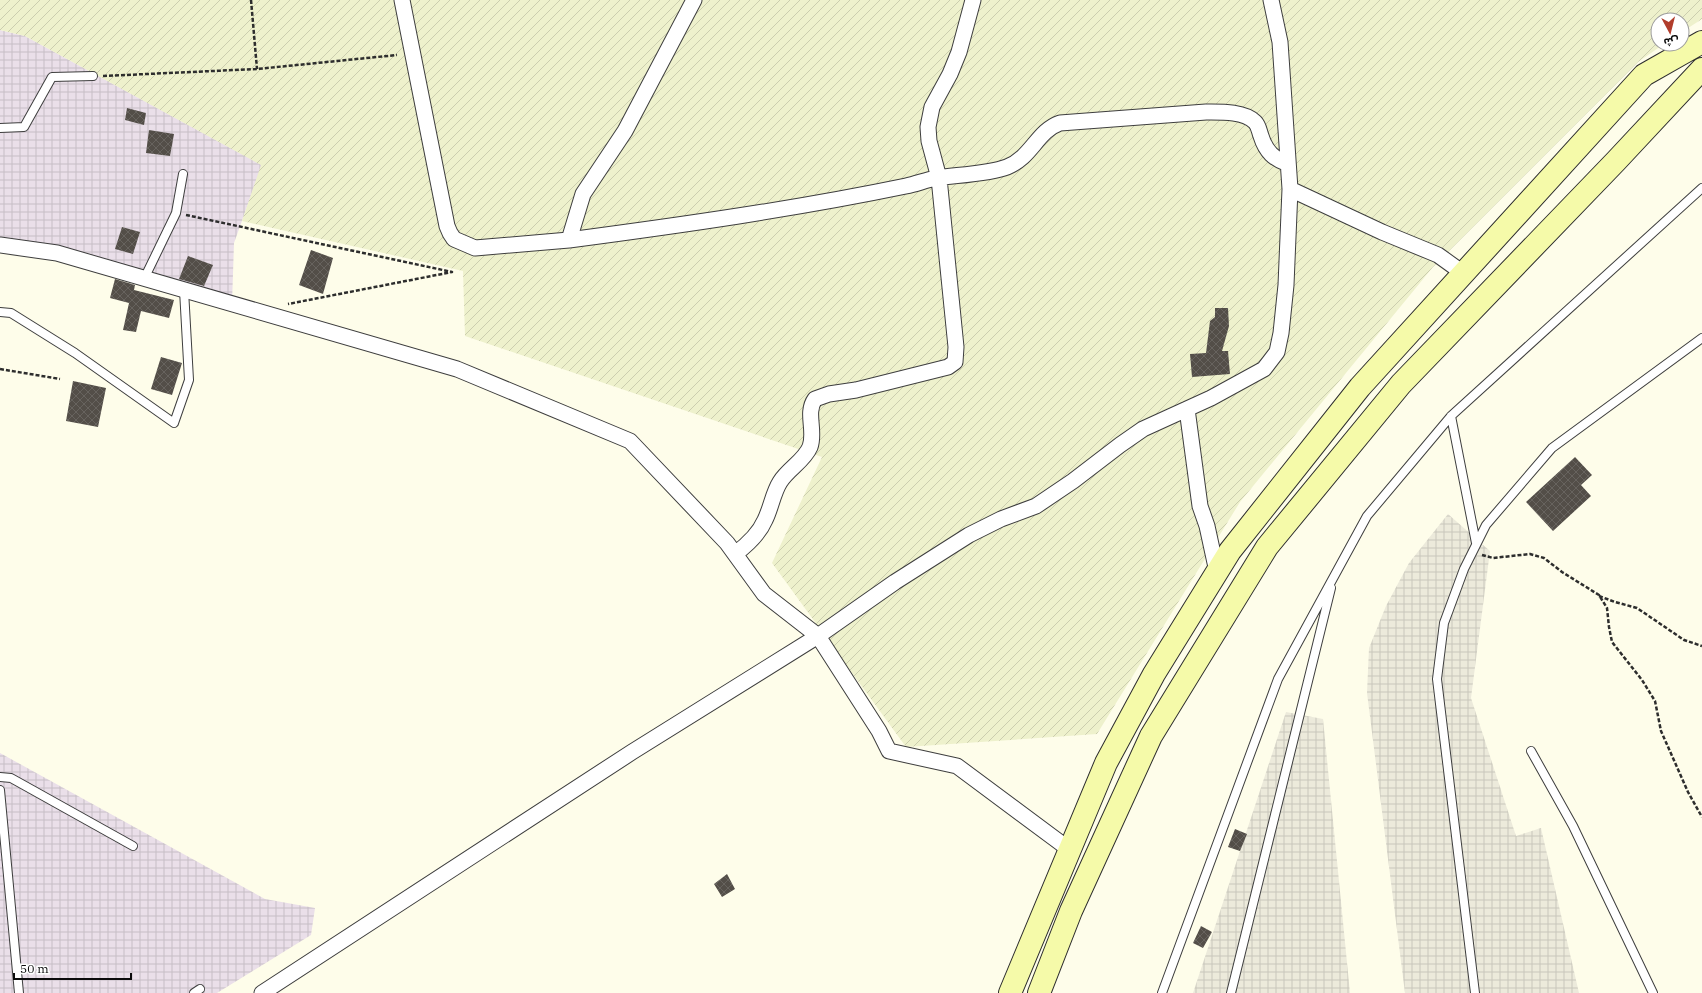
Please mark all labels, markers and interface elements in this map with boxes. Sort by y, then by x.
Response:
north arrow [1650,12,1690,52]
text: ش [1663,34,1680,50]
scale bar [14,955,131,981]
text: 50 m [20,961,49,976]

